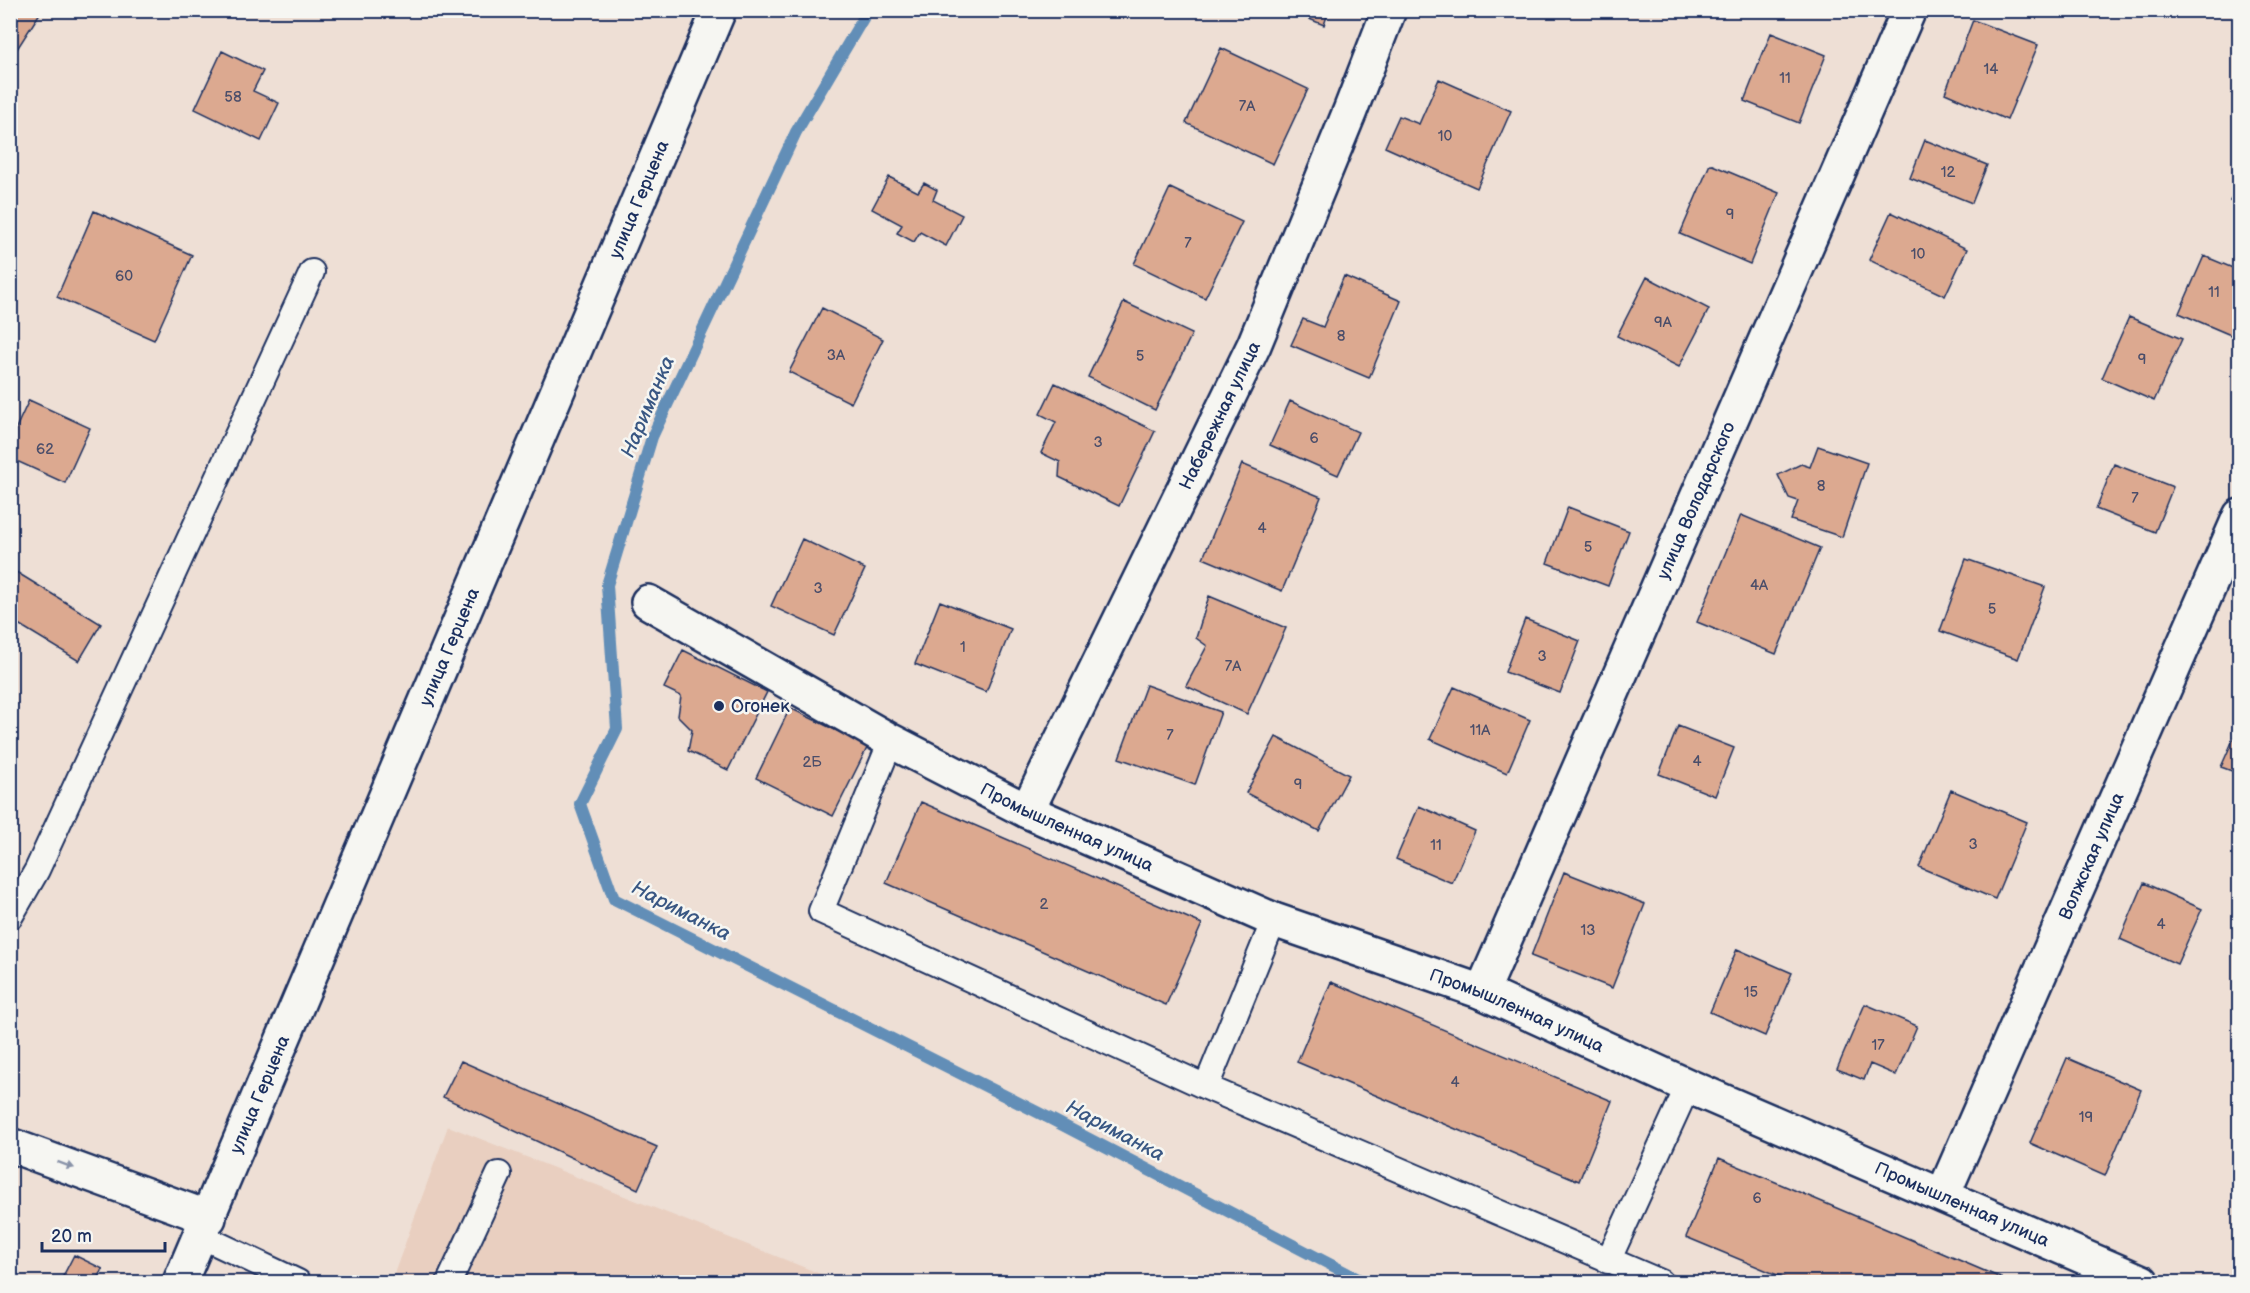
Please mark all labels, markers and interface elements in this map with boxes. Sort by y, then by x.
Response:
house number: 14 [1984,60,1998,79]
house number: 11 [1779,69,1791,88]
house number: 58 [224,88,242,107]
house number: 7А [1239,97,1256,116]
house number: 10 [1438,127,1452,146]
street label: улица Герцена [605,137,673,261]
house number: 12 [1941,163,1955,182]
house number: 9 [1726,205,1734,224]
house number: 7 [1184,234,1192,253]
house number: 10 [1911,245,1925,264]
house number: 60 [115,267,133,286]
house number: 11 [2208,283,2220,302]
house number: 9А [1654,313,1673,332]
house number: 8 [1337,327,1346,346]
street label: Набережная улица [1175,338,1265,493]
house number: 3А [827,346,846,365]
house number: 5 [1136,347,1144,366]
house number: 9 [2138,350,2146,369]
water label: Нариманка [616,353,680,461]
street label: улица Володарского [1652,418,1739,583]
house number: 6 [1309,429,1319,448]
house number: 3 [1093,433,1103,452]
house number: 62 [36,440,54,459]
house number: 8 [1817,477,1826,496]
house number: 7 [2131,489,2139,508]
house number: 4 [1257,519,1267,538]
house number: 5 [1584,538,1592,557]
house number: 4А [1750,576,1769,595]
house number: 3 [813,579,823,598]
street label: улица Герцена [415,584,484,709]
house number: 5 [1988,600,1996,619]
house number: 1 [960,638,966,657]
house number: 3 [1537,647,1547,666]
house number: 7А [1225,657,1242,676]
place label: Огонек [731,696,790,717]
marker: Огонек [712,699,726,713]
house number: 11А [1470,721,1491,740]
house number: 7 [1166,726,1174,745]
house number: 4 [1692,752,1702,771]
house number: 2Б [802,753,822,772]
house number: 9 [1294,775,1302,794]
street label: Промышленная улица [977,778,1157,876]
street label: Волжская улица [2054,789,2128,923]
house number: 3 [1968,835,1978,854]
house number: 11 [1430,836,1442,855]
water label: Нариманка [627,876,735,946]
house number: 2 [1040,895,1049,914]
house number: 4 [2156,915,2166,934]
house number: 13 [1580,921,1596,940]
street label: Промышленная улица [1427,964,1608,1057]
house number: 15 [1744,983,1758,1002]
street label: улица Герцена [225,1032,294,1156]
house number: 17 [1871,1036,1885,1055]
house number: 4 [1450,1073,1460,1092]
water label: Нариманка [1062,1095,1168,1167]
house number: 19 [2079,1108,2093,1127]
street label: Промышленная улица [1872,1157,2053,1251]
one-way arrow [57,1161,75,1171]
house number: 6 [1752,1189,1762,1208]
scale bar [42,1215,165,1253]
text: 20 m [51,1226,92,1247]

